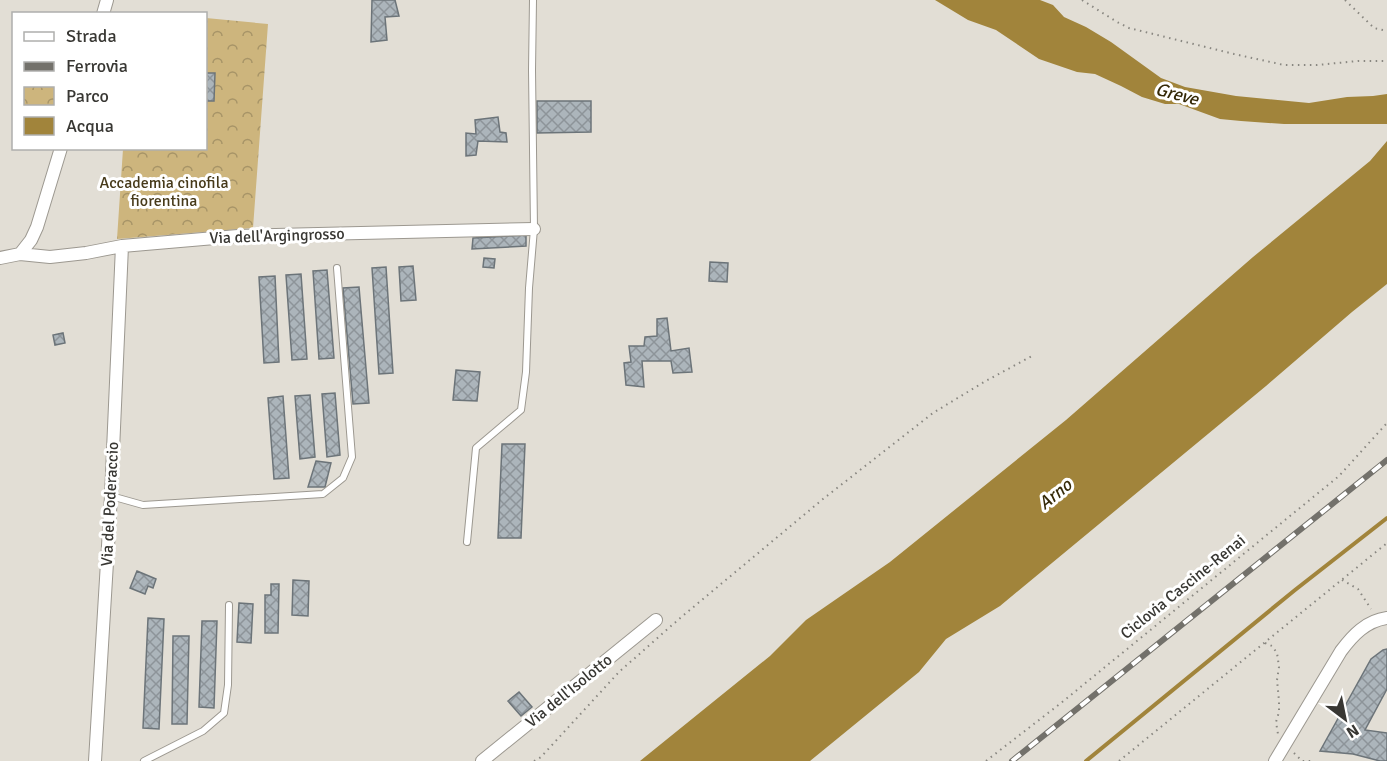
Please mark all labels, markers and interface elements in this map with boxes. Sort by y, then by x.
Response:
legend [12,12,207,150]
text: Strada [66,25,117,47]
text: Ferrovia [66,55,128,77]
water label: Greve [1153,78,1202,111]
text: Parco [66,85,109,107]
text: Acqua [66,115,114,137]
park label: Accademia cinofila fiorentina [99,173,229,211]
street label: Via dell'Argingrosso [209,224,345,248]
street label: Via del Poderaccio [97,441,123,567]
water label: Arno [1034,473,1077,514]
street label: Ciclovia Cascine-Renai [1117,530,1249,644]
street label: Via dell'Isolotto [522,650,616,732]
north arrow [1315,689,1375,749]
text: N [1342,719,1362,742]

